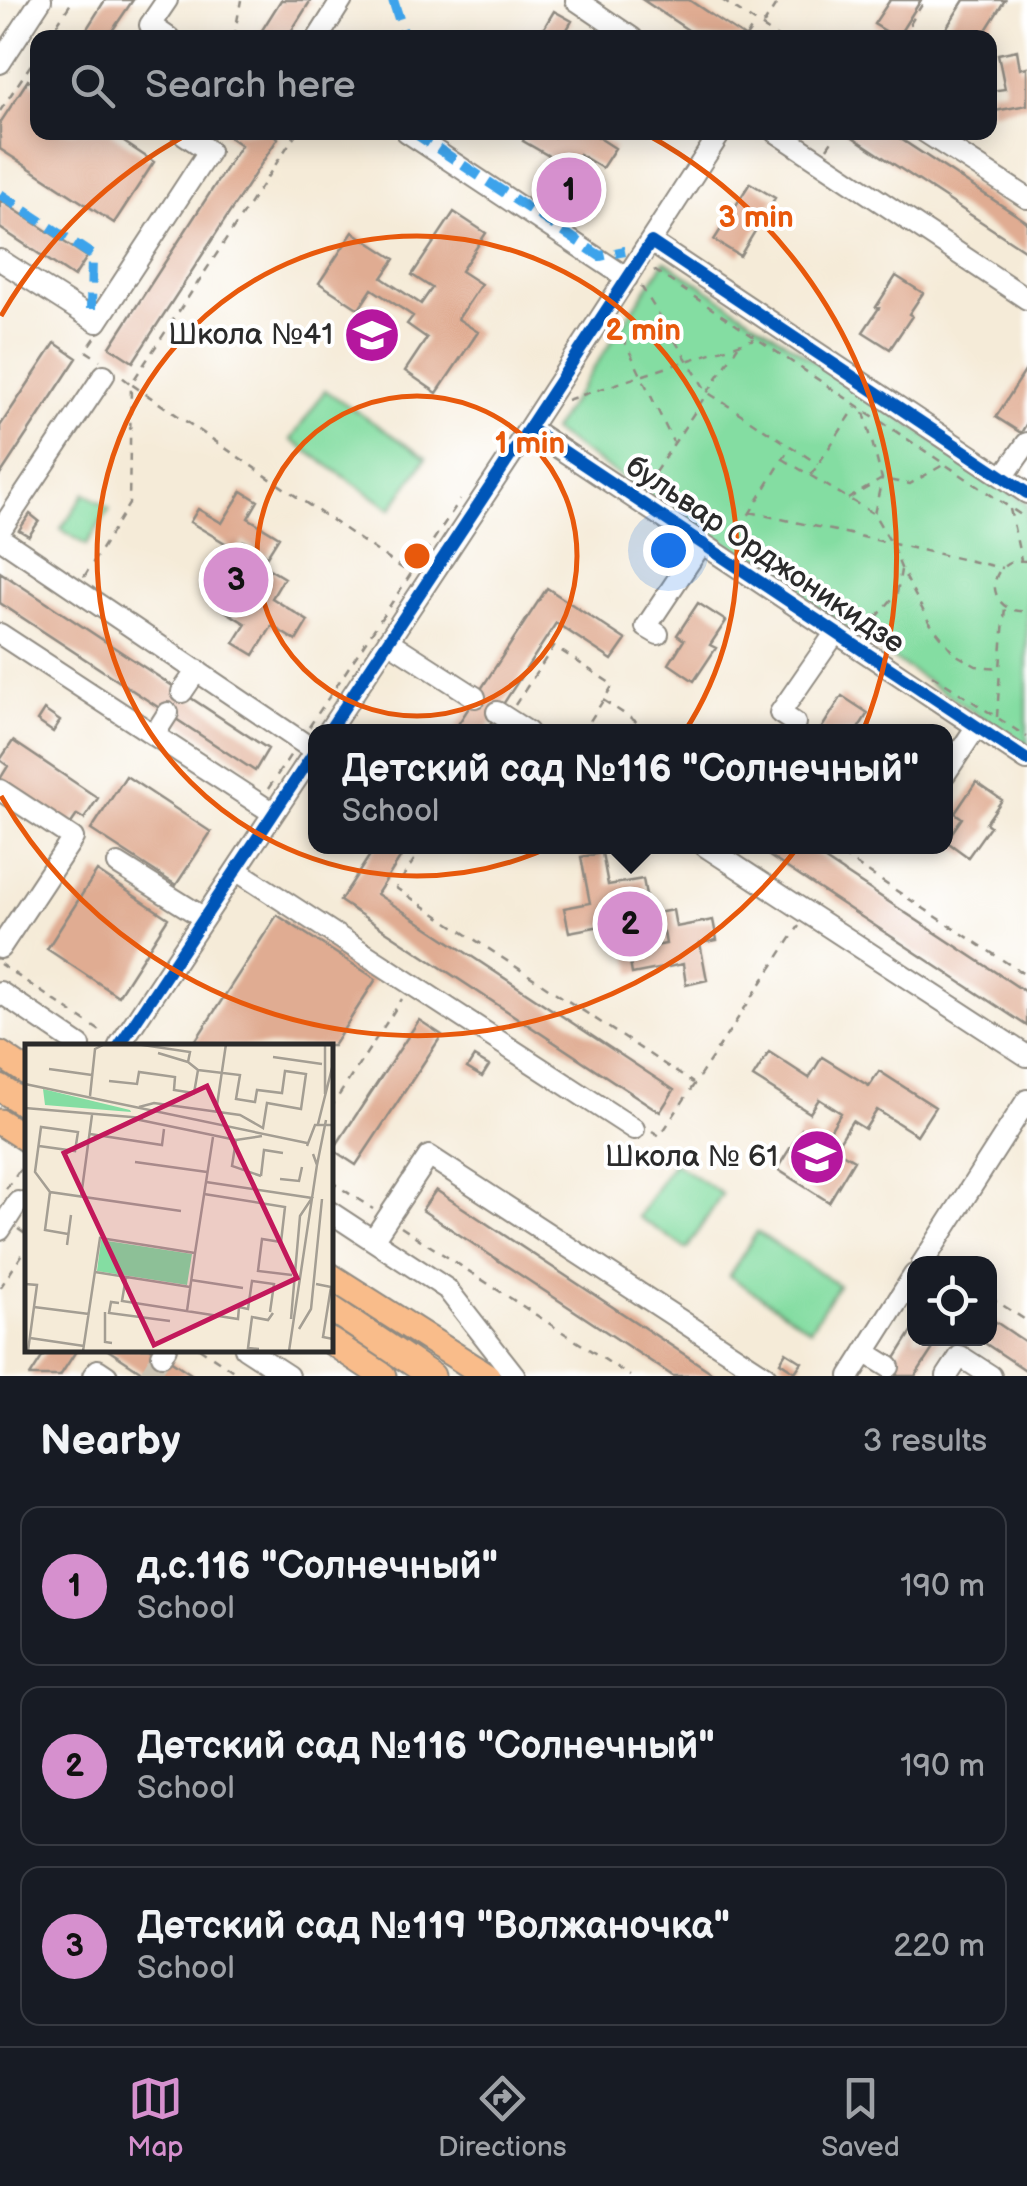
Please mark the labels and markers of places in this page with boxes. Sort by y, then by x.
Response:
pin: 1 [536,152,602,228]
school or university icon: Школа №41 [342,305,402,365]
place label: Школа №41 [168,317,333,353]
centre of rings [399,538,435,574]
pin: 3 [204,542,268,618]
pin: 2 [598,886,662,962]
school or university icon: Школа № 61 [787,1127,847,1187]
place label: Школа № 61 [605,1139,778,1175]

